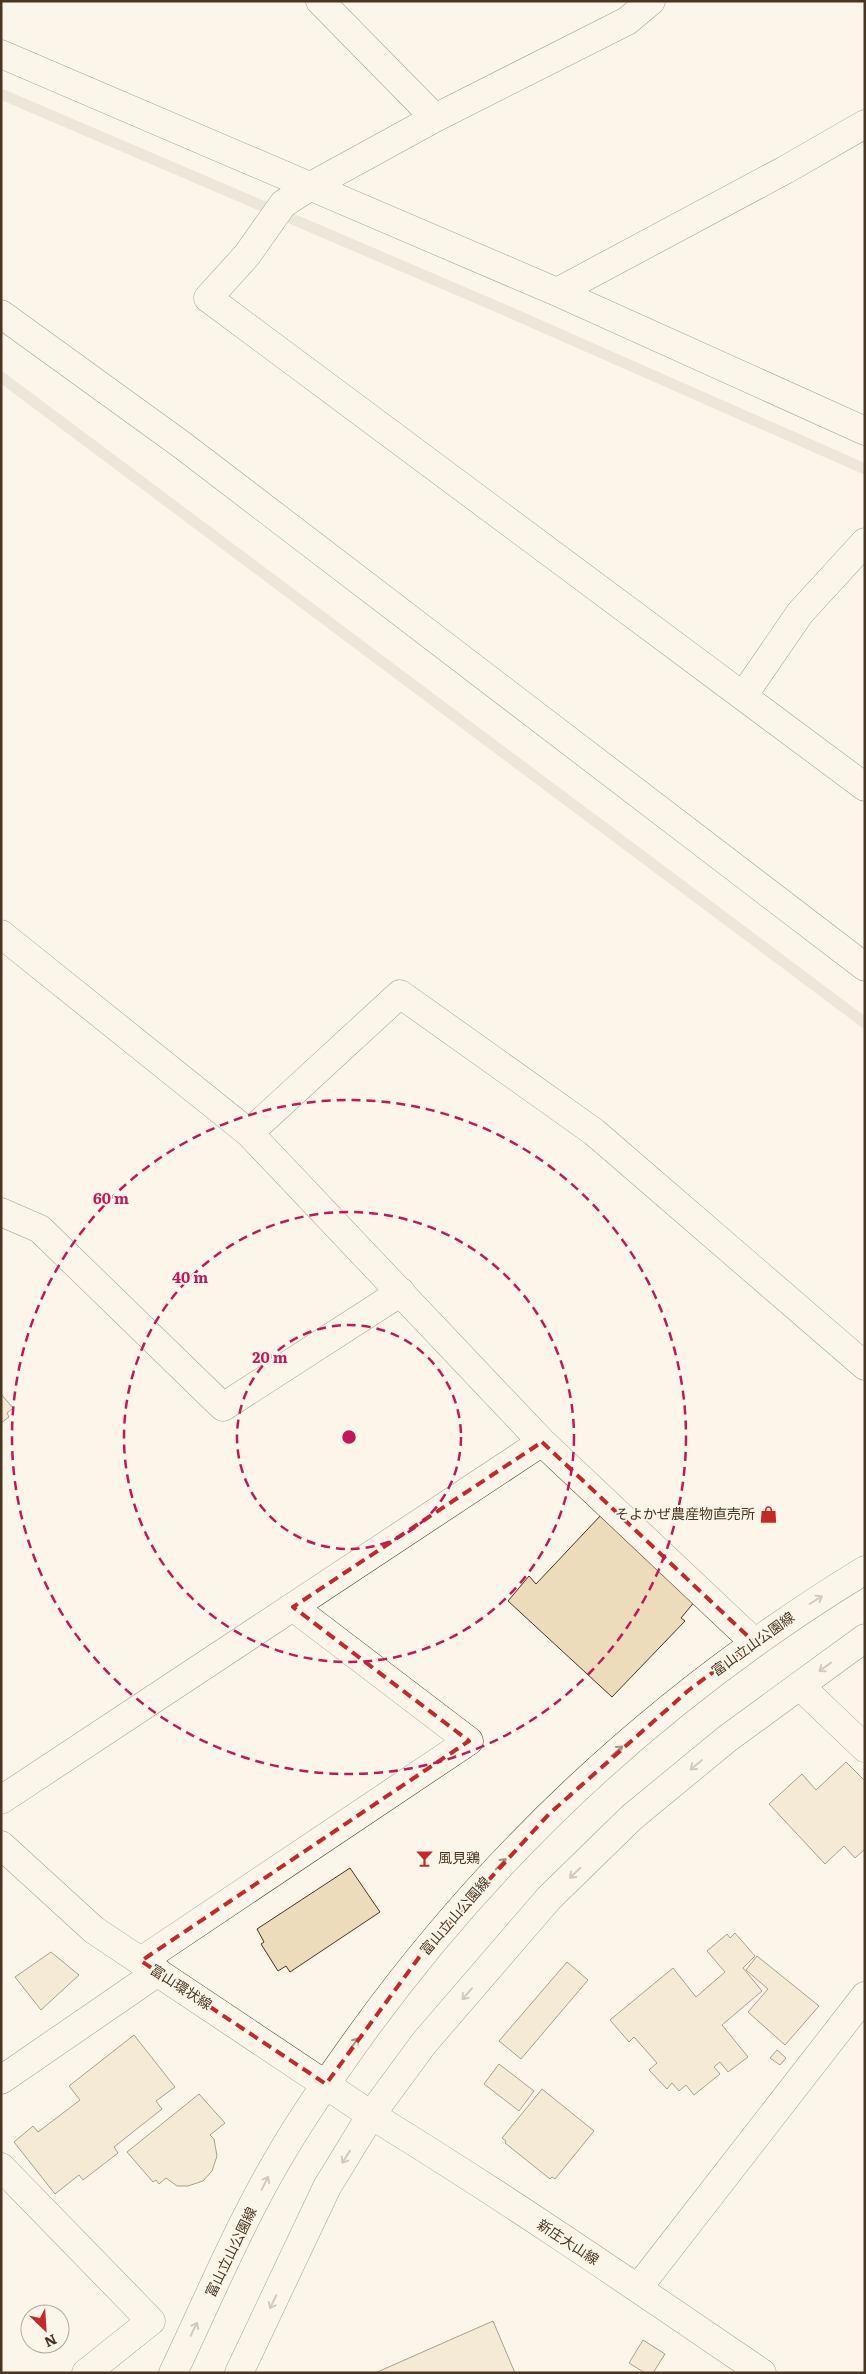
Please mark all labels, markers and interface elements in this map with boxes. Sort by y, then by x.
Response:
text: 60 m [93,1186,129,1209]
text: 40 m [172,1265,208,1288]
text: 20 m [252,1345,288,1368]
centre of rings [340,1428,358,1446]
place label: そよかぜ農産物直売所 [615,1503,755,1523]
shop icon: そよかぜ農産物直売所 [759,1504,779,1524]
one-way arrow [809,1594,823,1605]
street label: 富山立山公園線 [707,1606,798,1680]
one-way arrow [818,1662,832,1672]
one-way arrow [611,1745,624,1757]
one-way arrow [690,1759,703,1770]
place label: 風見鶏 [438,1847,480,1867]
bar icon: 風見鶏 [414,1848,434,1868]
one-way arrow [495,1858,507,1871]
one-way arrow [569,1867,581,1879]
street label: 富山立山公園線 [415,1872,494,1959]
street label: 富山環状線 [147,1959,216,2014]
one-way arrow [461,1988,472,2001]
one-way arrow [349,2037,359,2051]
one-way arrow [340,2149,350,2163]
one-way arrow [261,2176,270,2191]
street label: 富山立山公園線 [200,2203,261,2300]
street label: 新庄大山線 [534,2214,603,2269]
one-way arrow [268,2294,277,2309]
north arrow [20,2304,70,2354]
one-way arrow [190,2322,199,2337]
text: N [41,2330,60,2353]

